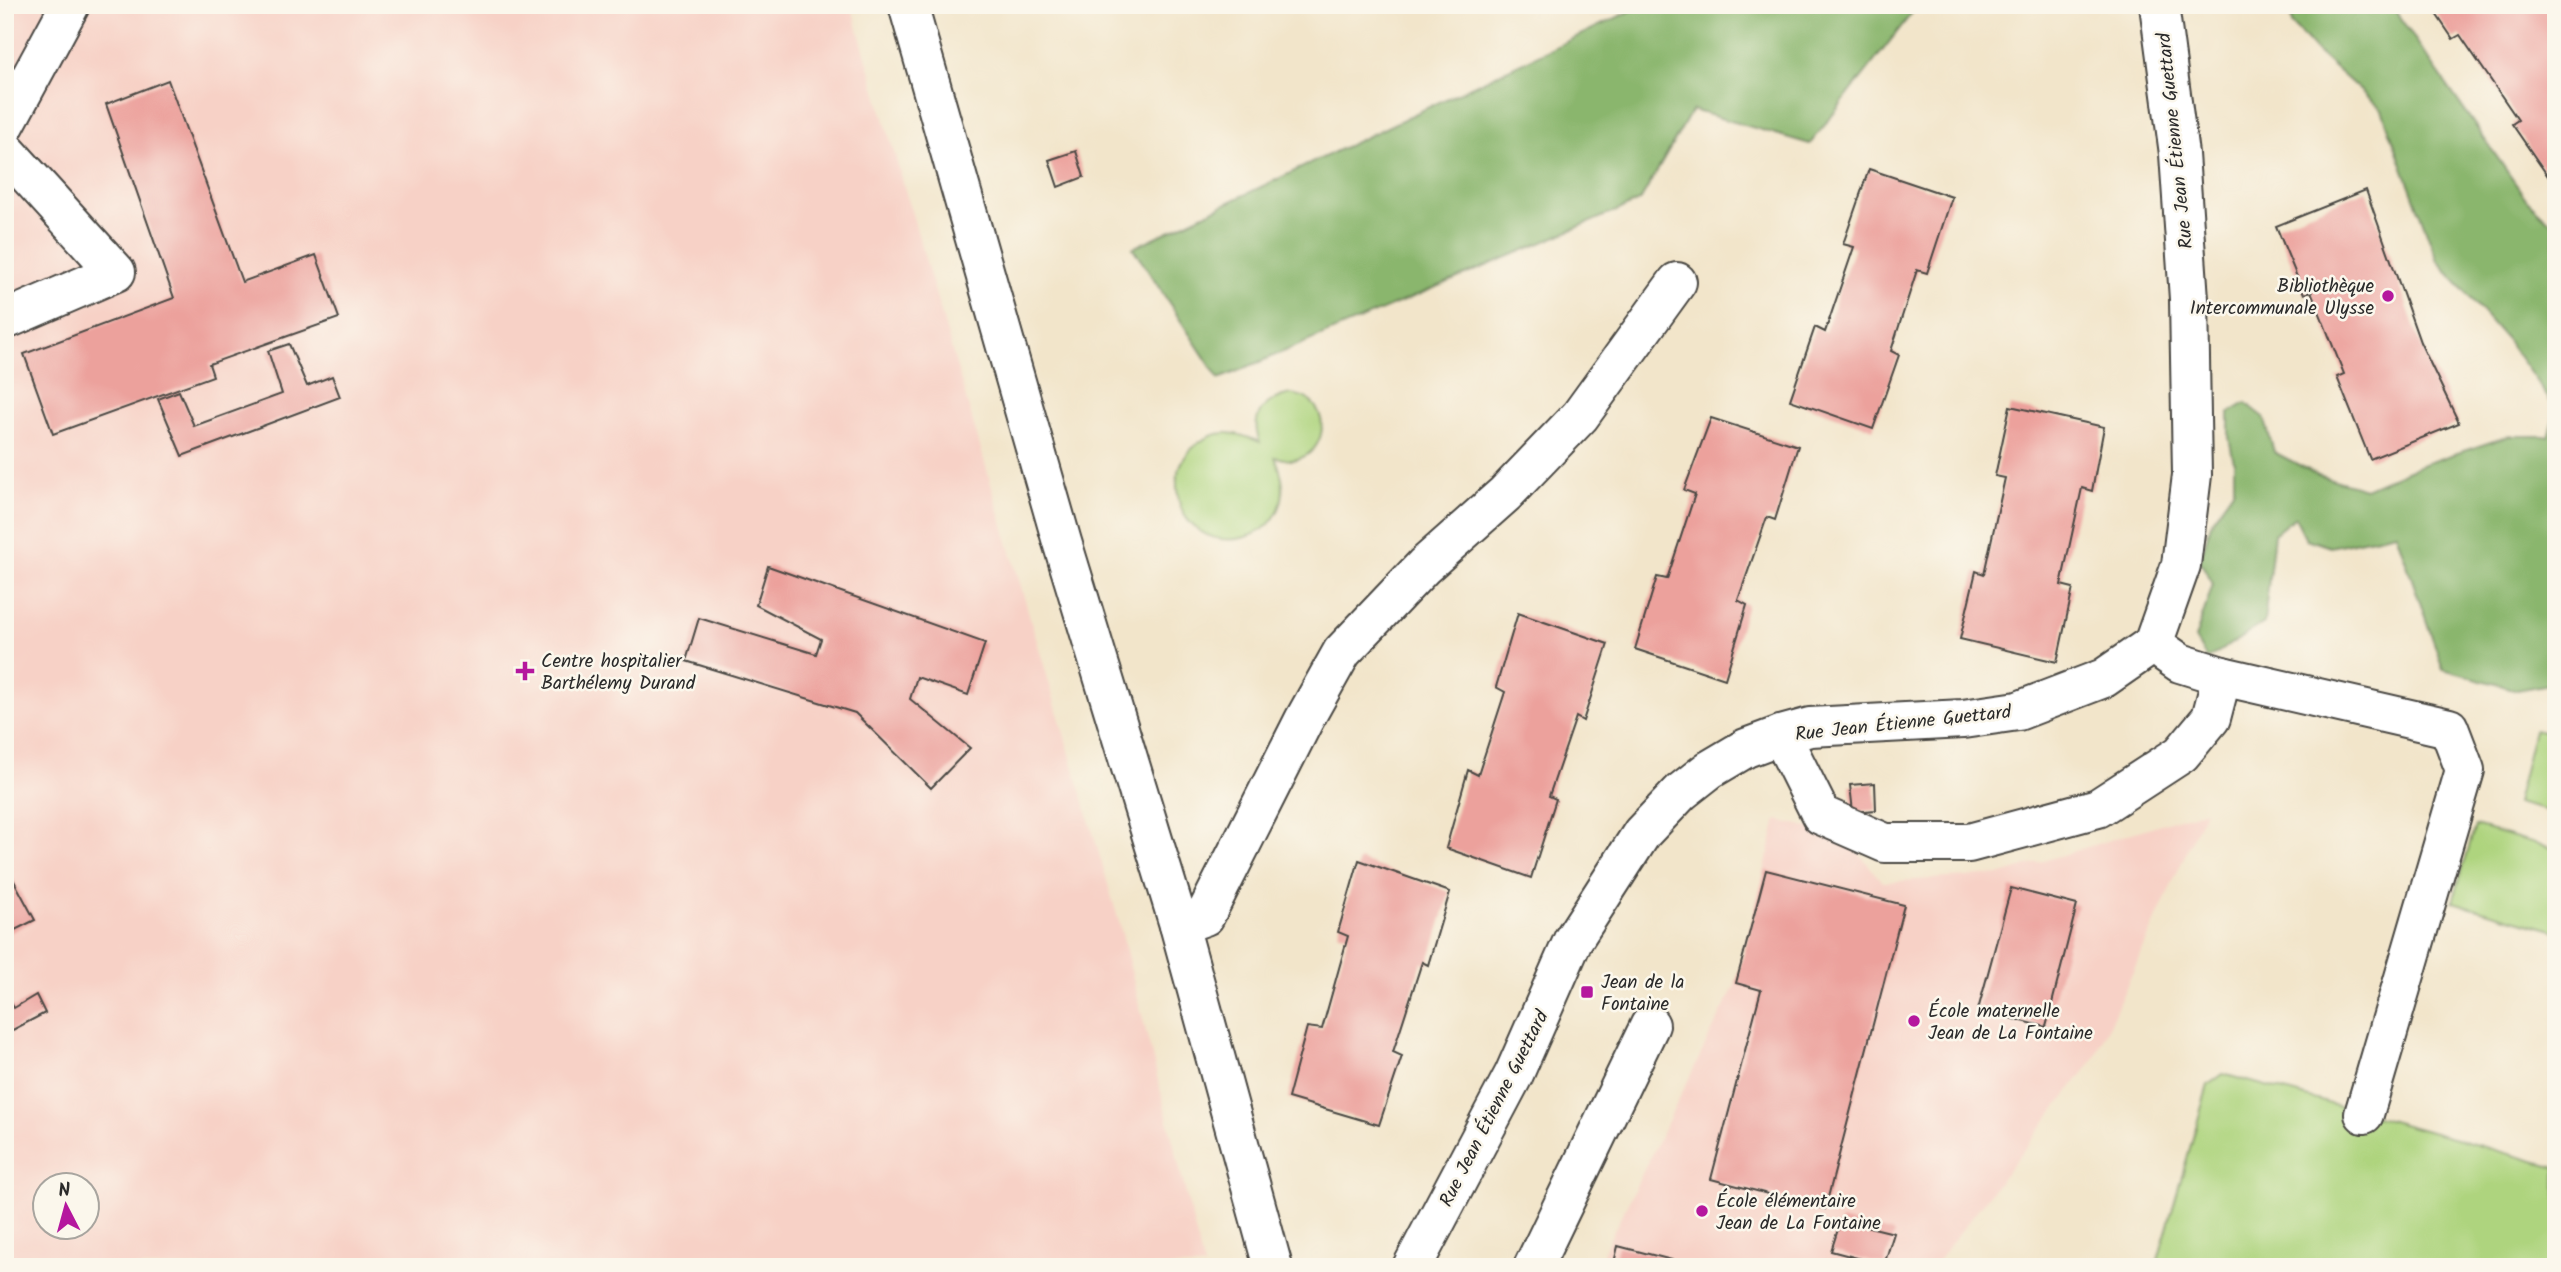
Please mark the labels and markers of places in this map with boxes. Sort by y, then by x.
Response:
place label: Bibliothèque Intercommunale Ulysse [2190,272,2374,324]
marker: Bibliothèque Intercommunale Ulysse [2380,288,2396,304]
place label: Centre hospitalier Barthélemy Durand [541,647,696,699]
marker: Centre hospitalier Barthélemy Durand [515,661,535,681]
place label: Jean de la Fontaine [1601,968,1684,1020]
marker: Jean de la Fontaine [1579,984,1595,1000]
place label: École maternelle Jean de La Fontaine [1928,997,2093,1049]
marker: École maternelle Jean de La Fontaine [1906,1013,1922,1029]
place label: École élémentaire Jean de La Fontaine [1716,1187,1881,1239]
marker: École élémentaire Jean de La Fontaine [1694,1203,1710,1219]

